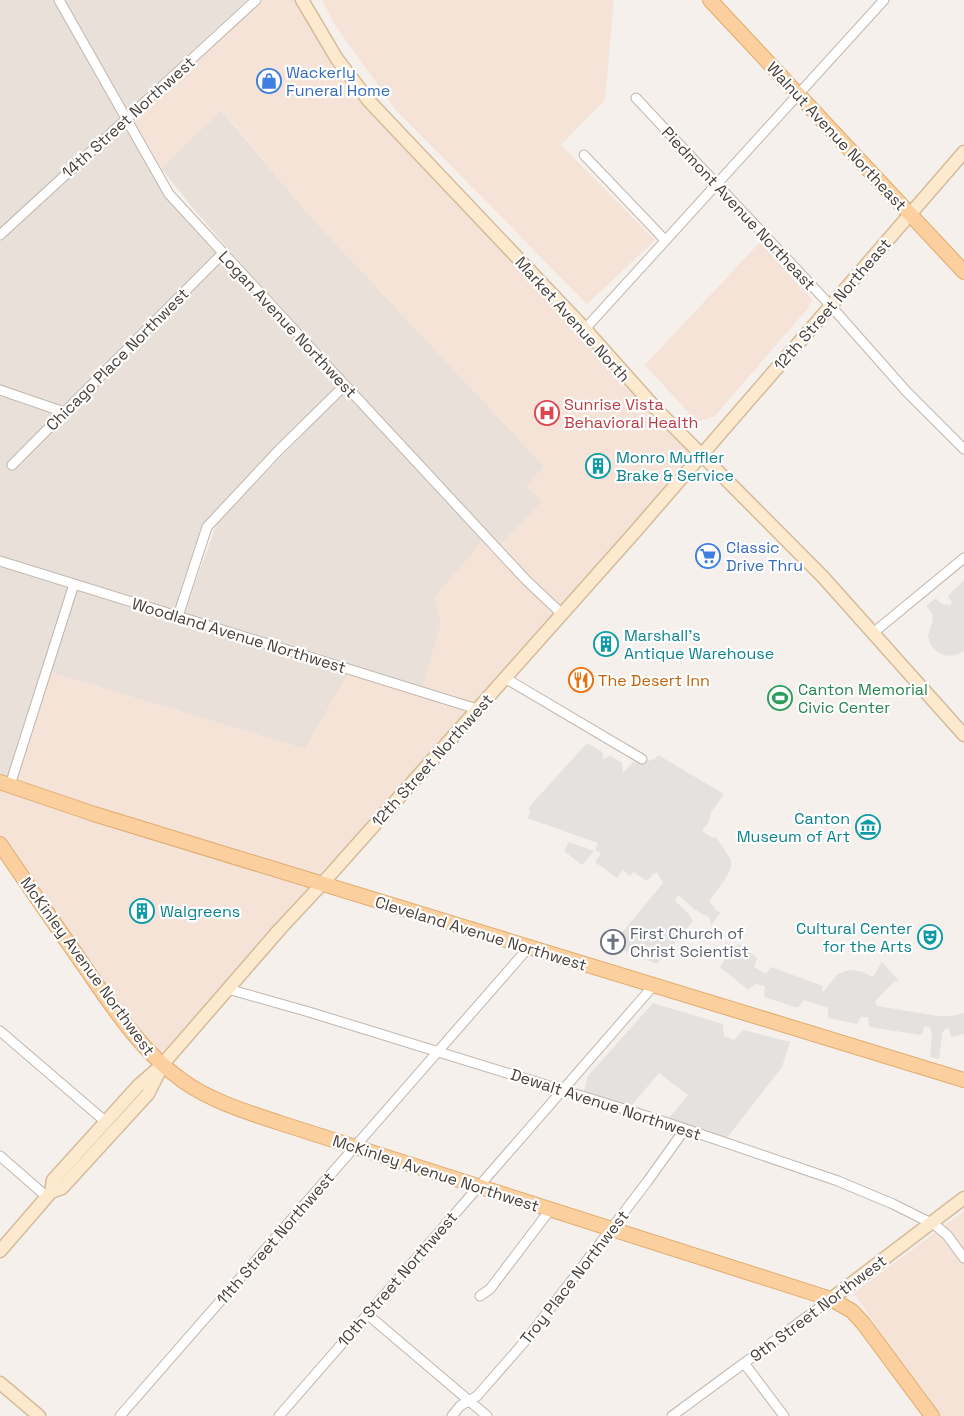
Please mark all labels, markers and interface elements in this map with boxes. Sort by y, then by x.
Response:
street label: 14th Street Northwest [57,52,199,183]
street label: Walnut Avenue Northeast [762,57,911,215]
place label: Wackerly Funeral Home [286,62,390,101]
shop icon: Wackerly Funeral Home [256,68,282,94]
street label: Piedmont Avenue Northeast [657,122,820,295]
street label: 12th Street Northeast [769,234,896,375]
street label: Logan Avenue Northwest [214,246,361,402]
street label: Market Avenue North [511,252,635,387]
street label: Chicago Place Northwest [41,283,193,435]
place label: Sunrise Vista Behavioral Health [564,394,698,433]
hospital icon: Sunrise Vista Behavioral Health [534,400,560,426]
place label: Monro Muffler Brake & Service [616,447,734,486]
building icon: Monro Muffler Brake & Service [585,453,611,479]
place label: Classic Drive Thru [726,537,803,576]
supermarket icon: Classic Drive Thru [695,543,721,569]
street label: Woodland Avenue Northwest [129,593,349,678]
place label: Marshall's Antique Warehouse [624,625,774,664]
building icon: Marshall's Antique Warehouse [593,631,619,657]
restaurant icon: The Desert Inn [568,667,594,693]
place label: The Desert Inn [598,670,710,691]
place label: Canton Memorial Civic Center [798,679,928,718]
sports icon: Canton Memorial Civic Center [767,685,793,711]
street label: 12th Street Northwest [367,689,498,831]
place label: Canton Museum of Art [737,808,850,847]
museum icon: Canton Museum of Art [855,814,881,840]
street label: McKinley Avenue Northwest [16,873,160,1060]
street label: Cleveland Avenue Northwest [372,891,589,976]
building icon: Walgreens [129,898,155,924]
place label: Walgreens [160,901,240,922]
place label: Cultural Center for the Arts [796,918,912,957]
place label: First Church of Christ Scientist [630,923,749,962]
theatre icon: Cultural Center for the Arts [917,924,943,950]
church icon: First Church of Christ Scientist [600,929,626,955]
street label: Dewalt Avenue Northwest [508,1064,704,1145]
street label: McKinley Avenue Northwest [330,1130,542,1217]
street label: 11th Street Northwest [212,1168,339,1309]
street label: Troy Place Northwest [515,1206,633,1349]
street label: 10th Street Northwest [333,1207,462,1351]
street label: 9th Street Northwest [746,1250,891,1367]

